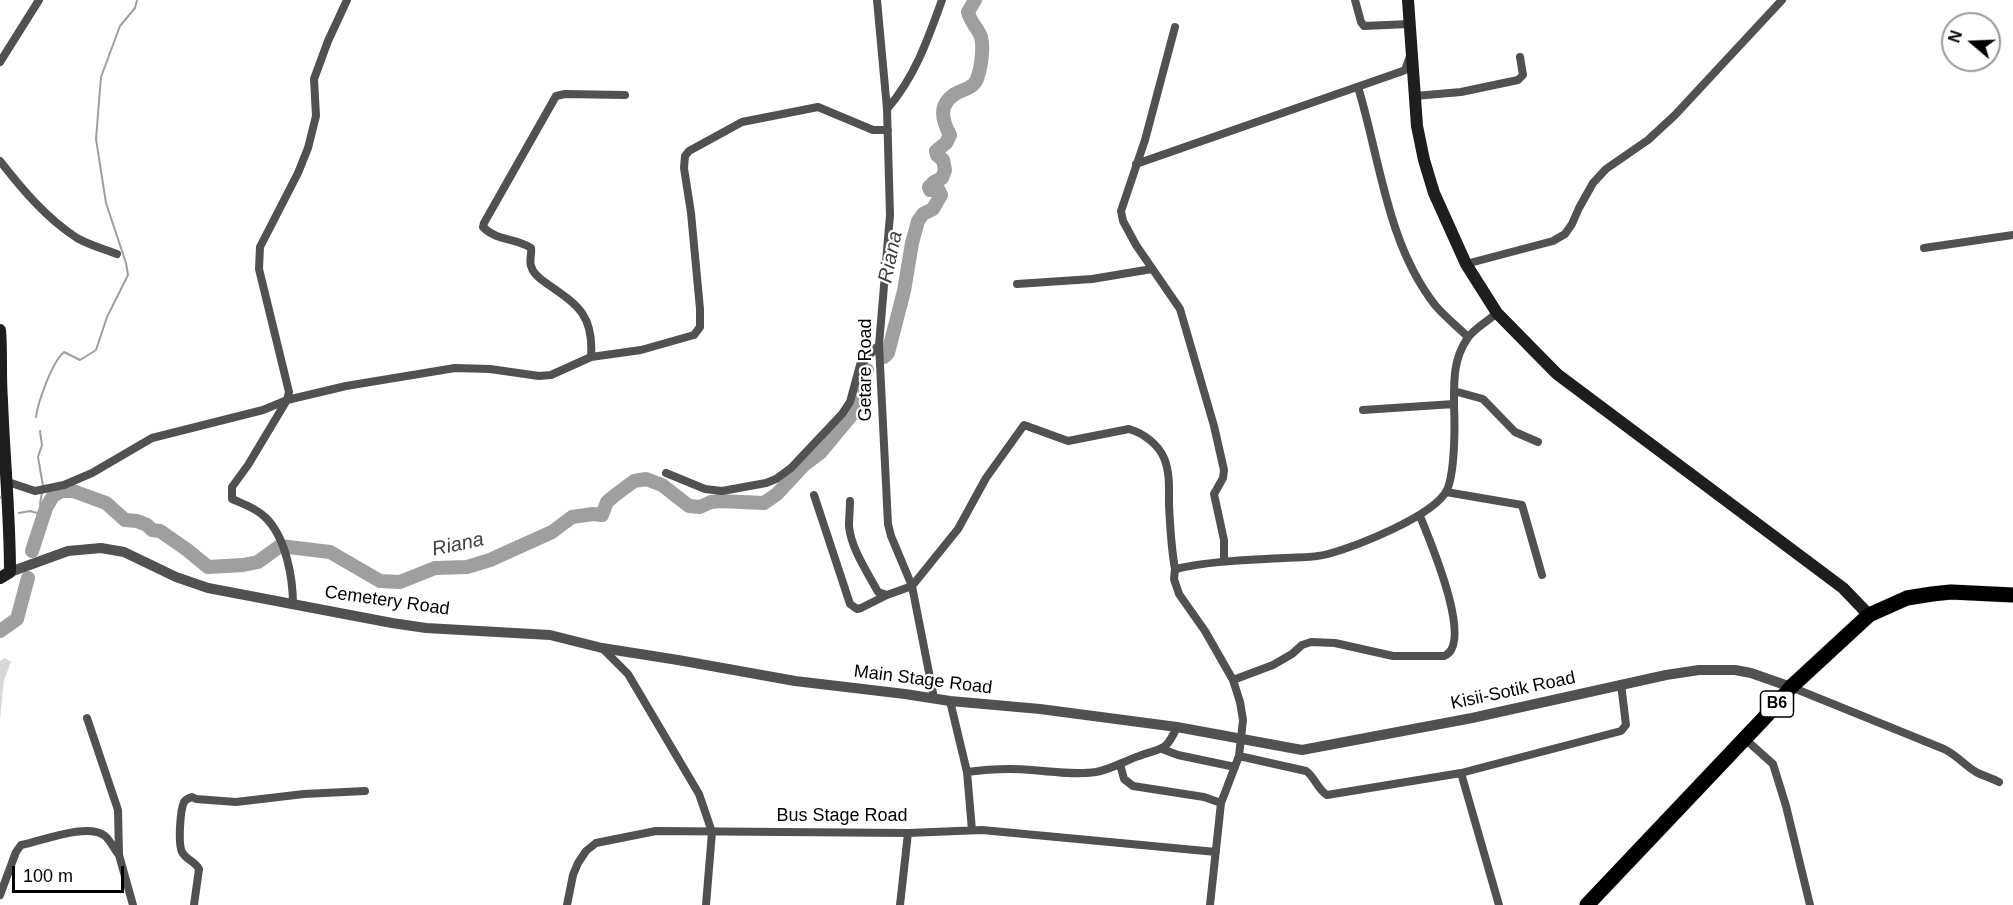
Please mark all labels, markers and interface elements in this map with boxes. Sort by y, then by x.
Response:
north arrow [1941,12,2001,72]
text: N [1945,28,1965,45]
water label: Riana [874,229,908,285]
street label: Getare Road [855,318,877,422]
water label: Riana [430,528,486,562]
street label: Cemetery Road [323,582,451,620]
street label: Main Stage Road [853,661,993,699]
street label: Kisii-Sotik Road [1449,667,1577,715]
road number: B6 [1760,691,1794,717]
street label: Bus Stage Road [776,805,908,827]
scale bar [15,854,128,892]
text: 100 m [23,866,73,886]

